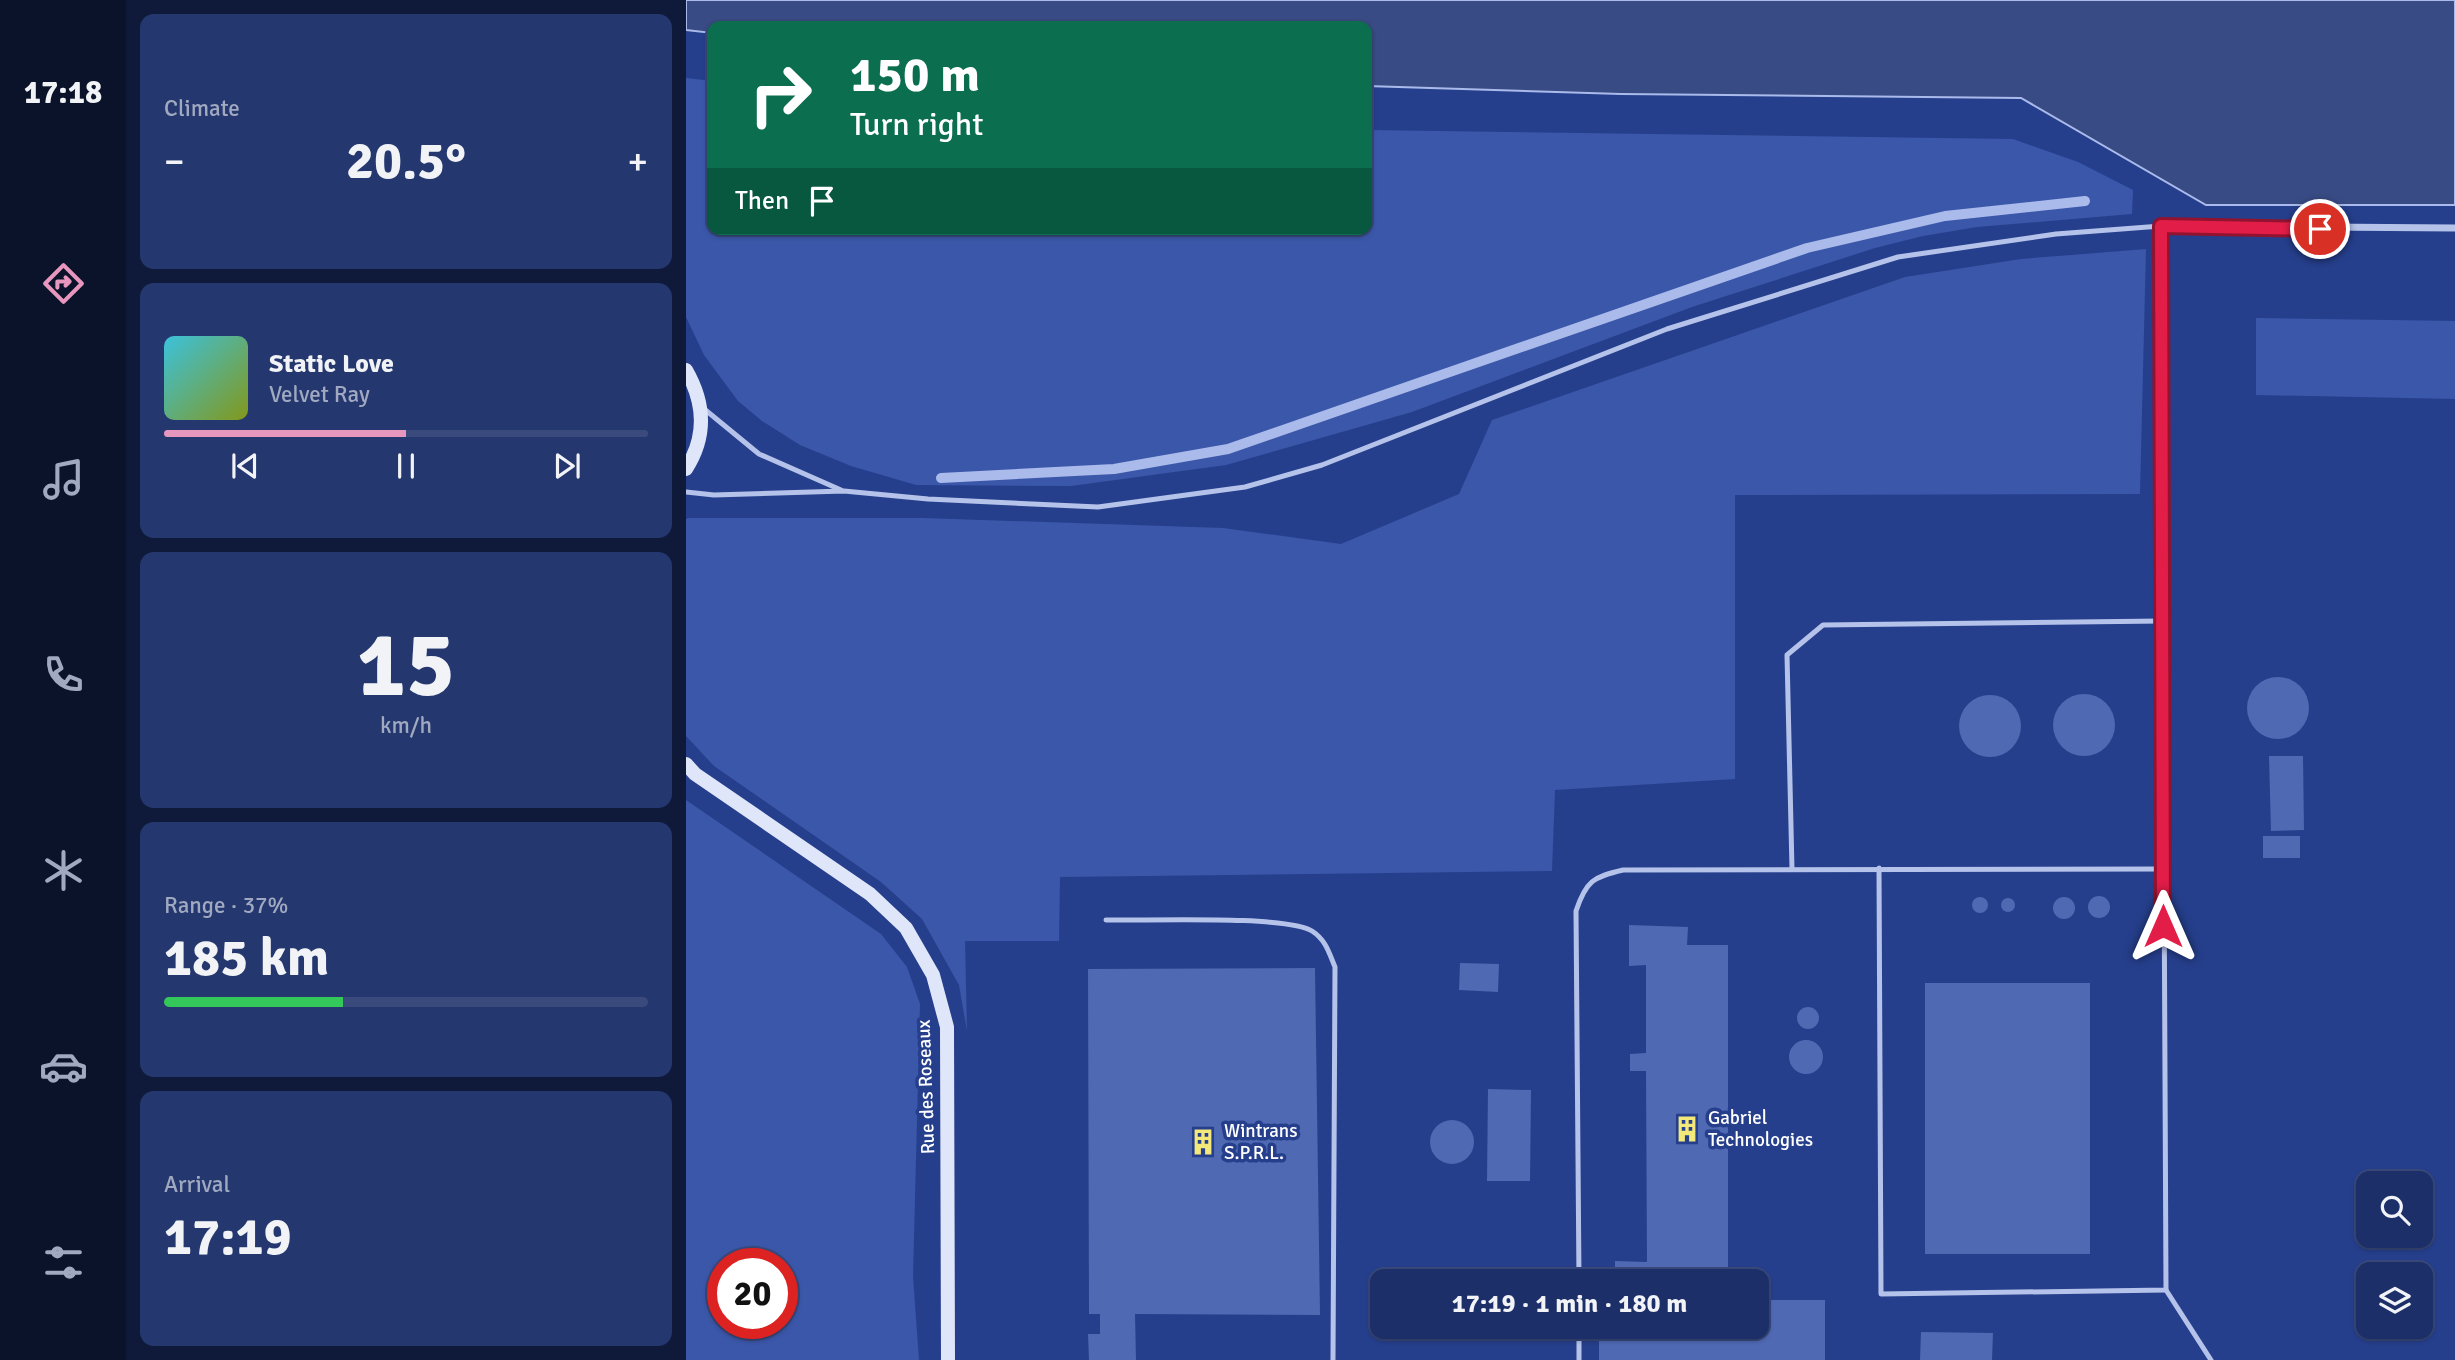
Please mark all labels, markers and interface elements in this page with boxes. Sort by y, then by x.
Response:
text: 150 m [850,45,980,105]
icon: right [735,49,826,140]
text: 17:18 [24,73,102,112]
text: Climate [164,94,240,123]
text: Turn right [850,105,983,144]
text: 20.5° [346,129,466,193]
text: − [164,138,185,185]
text: + [627,138,648,185]
icon: arrive [803,182,841,220]
text: Then [735,185,789,217]
pin [2290,199,2350,259]
icon: arrive [2301,210,2339,248]
icon: directions [39,259,88,308]
text: Static Love [269,348,394,380]
text: Velvet Ray [269,380,370,409]
icon: previous [226,447,264,485]
icon: pause [387,447,425,485]
icon: next [548,447,586,485]
icon: music [39,455,88,504]
text: 15 [357,609,455,722]
icon: phone [39,650,88,699]
text: km/h [380,711,432,740]
icon: climate [39,846,88,895]
position arrow [2126,889,2200,963]
text: Range · 37% [164,891,288,920]
text: 185 km [164,926,329,990]
street label: Rue des Roseaux [912,1019,940,1155]
icon: car [39,1042,88,1091]
place label: Gabriel Technologies [1708,1106,1813,1152]
building icon: Gabriel Technologies [1672,1114,1702,1144]
place label: Wintrans S.P.R.L. [1224,1119,1297,1165]
building icon: Wintrans S.P.R.L. [1188,1127,1218,1157]
text: Arrival [164,1170,230,1199]
map controls [2356,1171,2433,1339]
button: search [2356,1171,2433,1248]
text: 17:19 [164,1205,292,1269]
icon: filters [39,1238,88,1287]
speed limit sign: 20 [707,1248,798,1339]
button: layers [2356,1262,2433,1339]
text: 17:19 · 1 min · 180 m [1452,1288,1687,1320]

